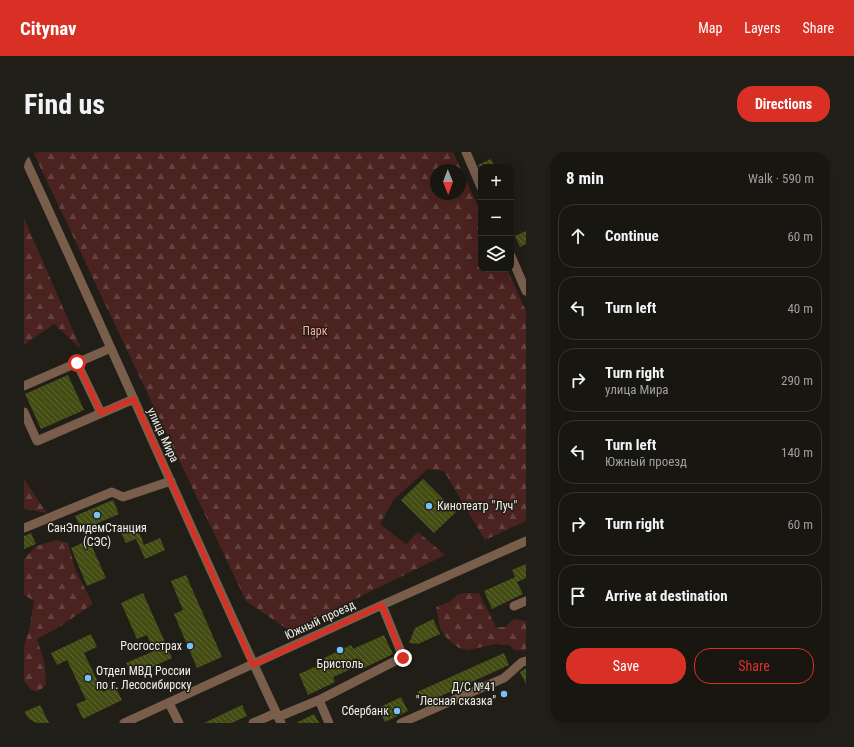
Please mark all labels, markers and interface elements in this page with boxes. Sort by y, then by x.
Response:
text: Citynav [20,17,77,40]
text: Map [698,20,722,36]
text: Layers [744,20,781,36]
text: Share [803,20,834,36]
button: Directions [737,86,830,122]
text: Find us [24,88,105,121]
north arrow [430,164,466,200]
map controls [478,164,514,272]
button: + [478,164,514,200]
text: 8 min [566,168,604,188]
text: Walk · 590 m [748,171,814,186]
button: − [478,200,514,236]
icon: ahead [567,225,589,247]
text: Continue [605,227,659,245]
text: 60 m [787,229,813,244]
button: layers [478,236,514,272]
icon: left [567,297,589,319]
text: Turn left [605,299,656,317]
text: 40 m [787,301,813,316]
park label: Парк [303,324,328,338]
route start [68,354,86,372]
text: Turn right [605,364,664,382]
icon: right [567,369,589,391]
text: 290 m [781,373,813,388]
text: улица Мира [605,382,669,397]
street label: улица Мира [144,405,182,465]
text: Turn left [605,436,656,454]
icon: left [567,441,589,463]
text: 140 m [781,445,813,460]
text: Южный проезд [605,454,687,469]
place label: Кинотеатр "Луч" [437,499,517,513]
marker: Кинотеатр "Луч" [424,501,434,511]
marker: СанЭпидемСтанция (СЭС) [92,510,102,520]
icon: right [567,513,589,535]
text: Turn right [605,515,664,533]
text: 60 m [787,517,813,532]
place label: СанЭпидемСтанция (СЭС) [47,521,147,549]
icon: arrive [567,585,589,607]
text: Arrive at destination [605,587,728,605]
street label: Южный проезд [283,597,358,642]
place label: Росгосстрах [120,639,182,653]
marker: Росгосстрах [185,641,195,651]
marker: Бристоль [335,645,345,655]
button: Save [566,648,686,684]
button: Share [694,648,814,684]
route end [394,649,412,667]
place label: Бристоль [317,657,364,671]
place label: Отдел МВД России по г. Лесосибирску [96,664,192,692]
marker: Отдел МВД России по г. Лесосибирску [83,673,93,683]
place label: Д/С №41 "Лесная сказка" [416,680,496,708]
marker: Д/С №41 "Лесная сказка" [499,689,509,699]
place label: Сбербанк [341,704,389,718]
marker: Сбербанк [392,706,402,716]

